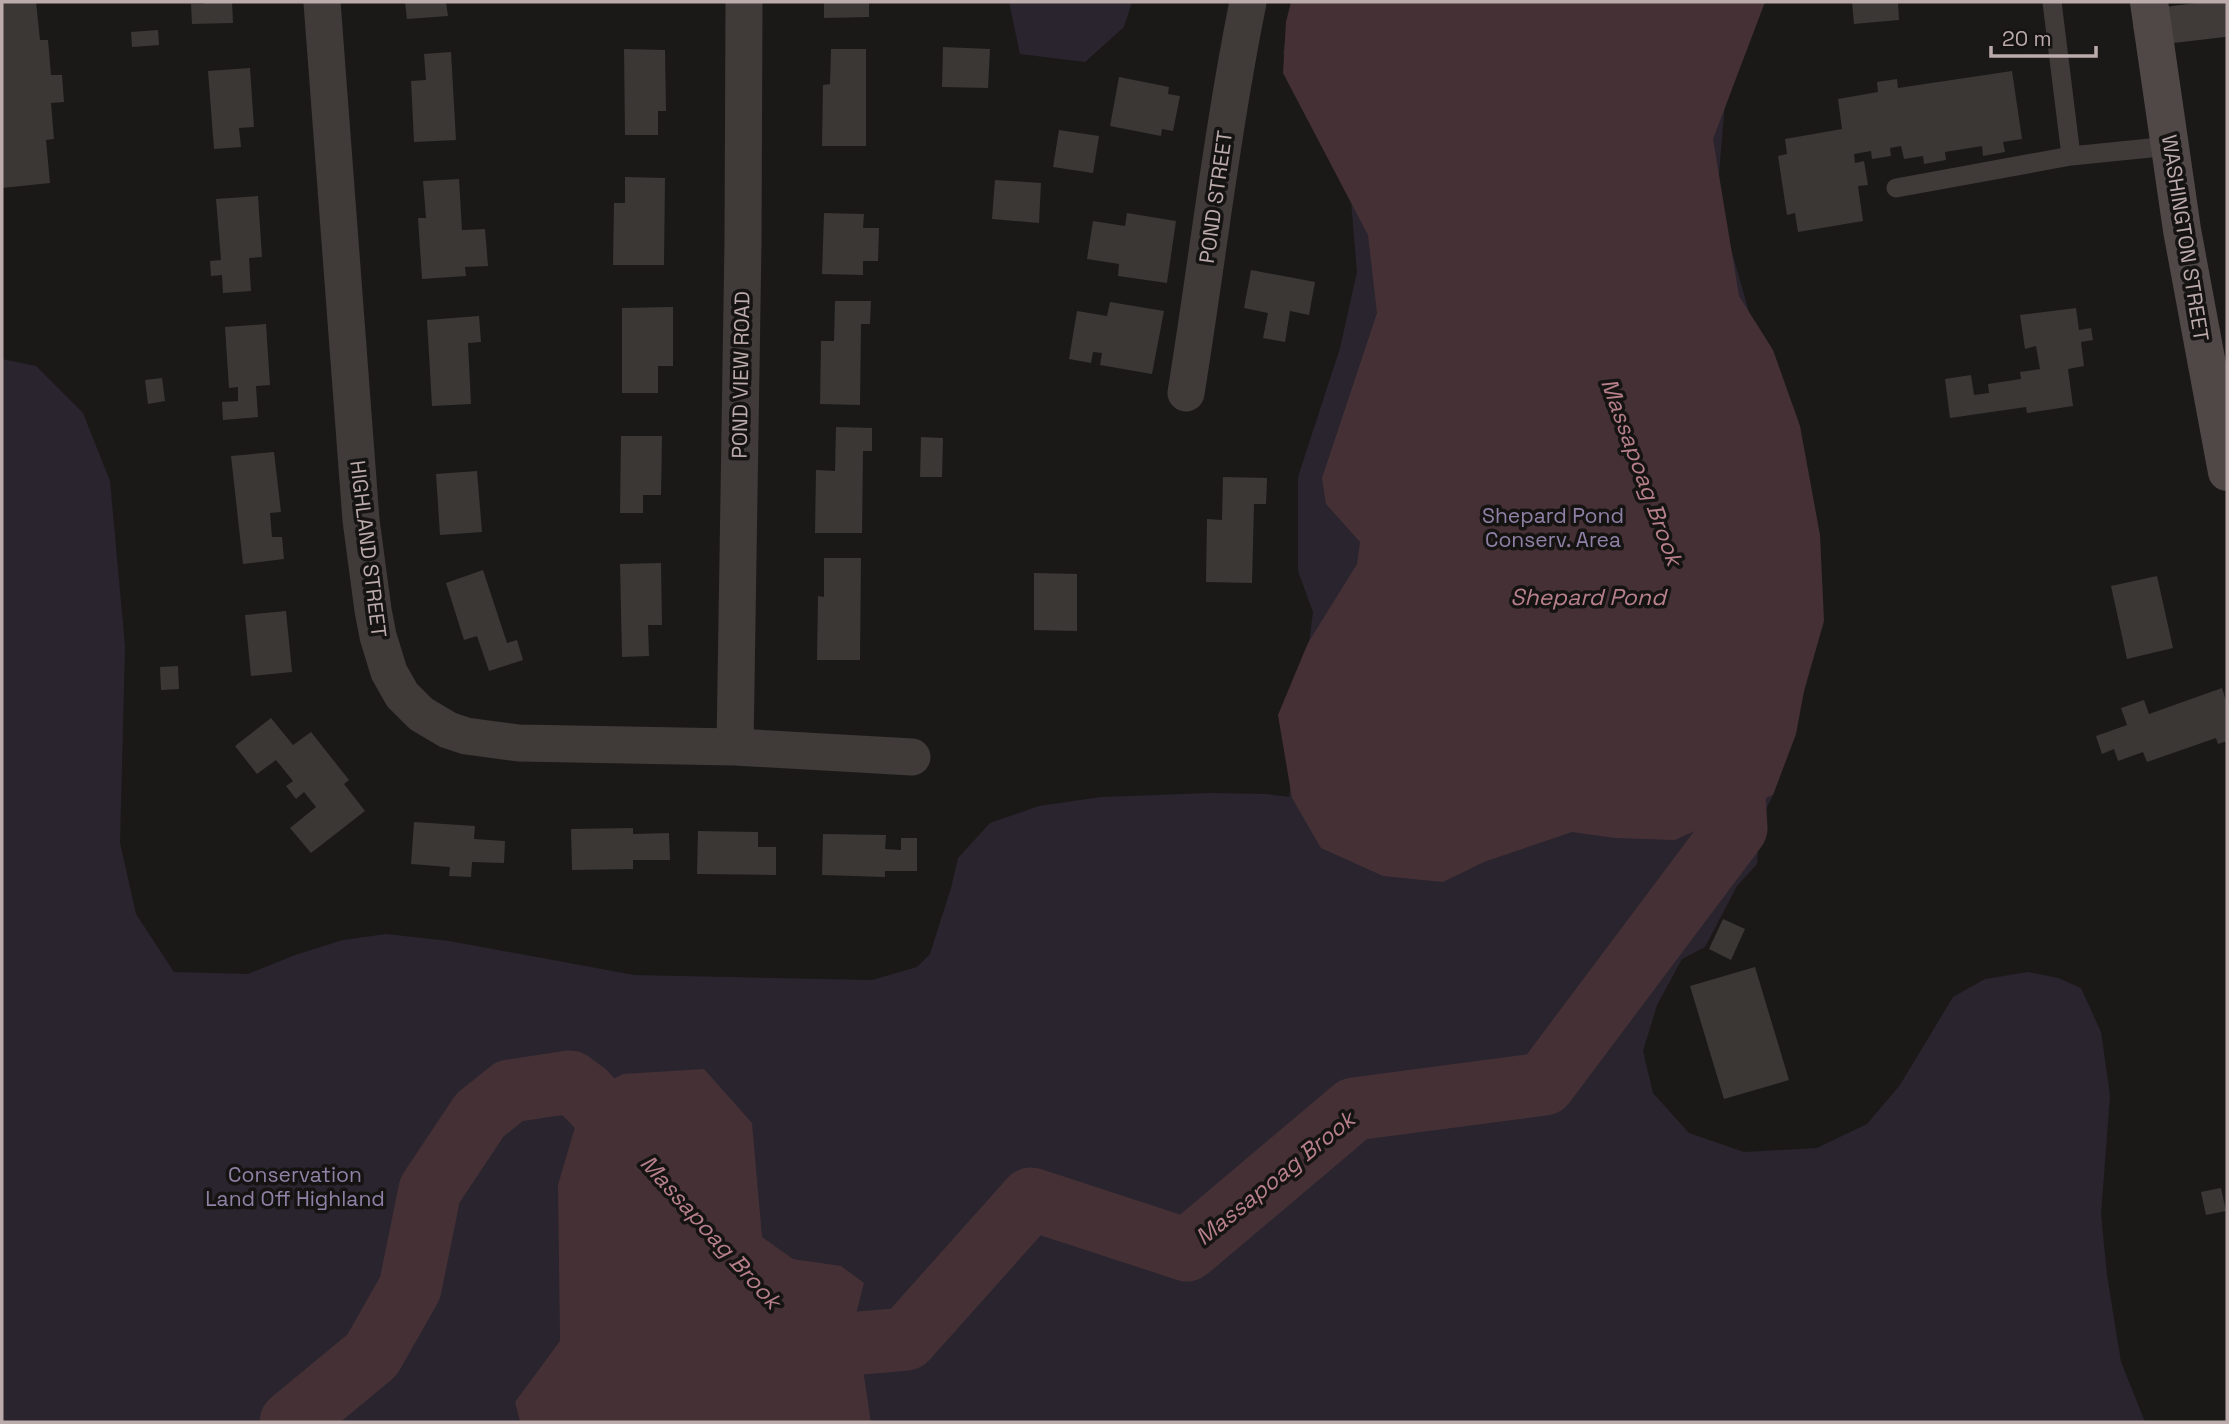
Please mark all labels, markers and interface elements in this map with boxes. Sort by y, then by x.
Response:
scale bar [1991,14,2096,58]
text: 20 m [2002,25,2052,52]
street label: POND STREET [1193,129,1238,265]
street label: WASHINGTON STREET [2156,133,2215,343]
street label: POND VIEW ROAD [726,291,755,459]
water label: Massapoag Brook [1594,374,1691,572]
street label: HIGHLAND STREET [344,459,393,639]
park label: Shepard Pond Conserv. Area [1482,502,1624,553]
water label: Shepard Pond [1510,582,1668,612]
water label: Massapoag Brook [1189,1103,1363,1252]
water label: Massapoag Brook [634,1149,790,1317]
park label: Conservation Land Off Highland [205,1161,385,1212]

